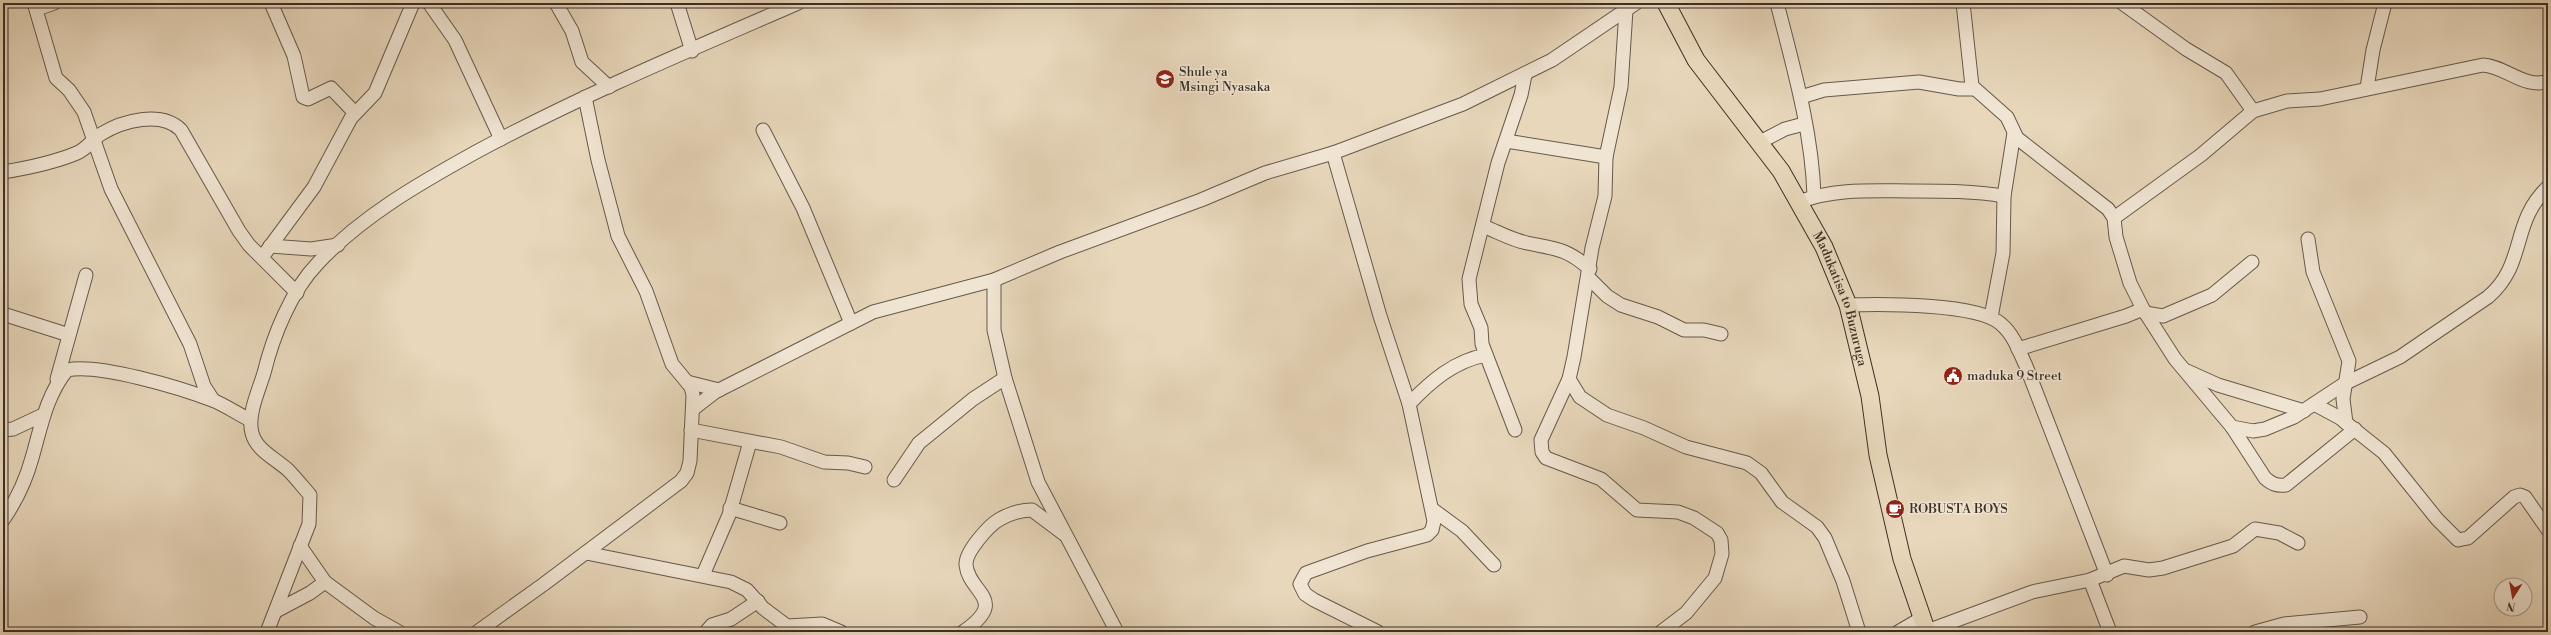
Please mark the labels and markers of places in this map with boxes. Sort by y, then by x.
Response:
place label: Shule ya Msingi Nyasaka [1179,64,1271,95]
school or university icon: Shule ya Msingi Nyasaka [1154,68,1176,90]
public building icon: maduka 9 Street [1942,365,1964,387]
place label: maduka 9 Street [1967,368,2062,384]
cafe icon: ROBUSTA BOYS [1884,498,1906,520]
place label: ROBUSTA BOYS [1909,501,2008,517]

